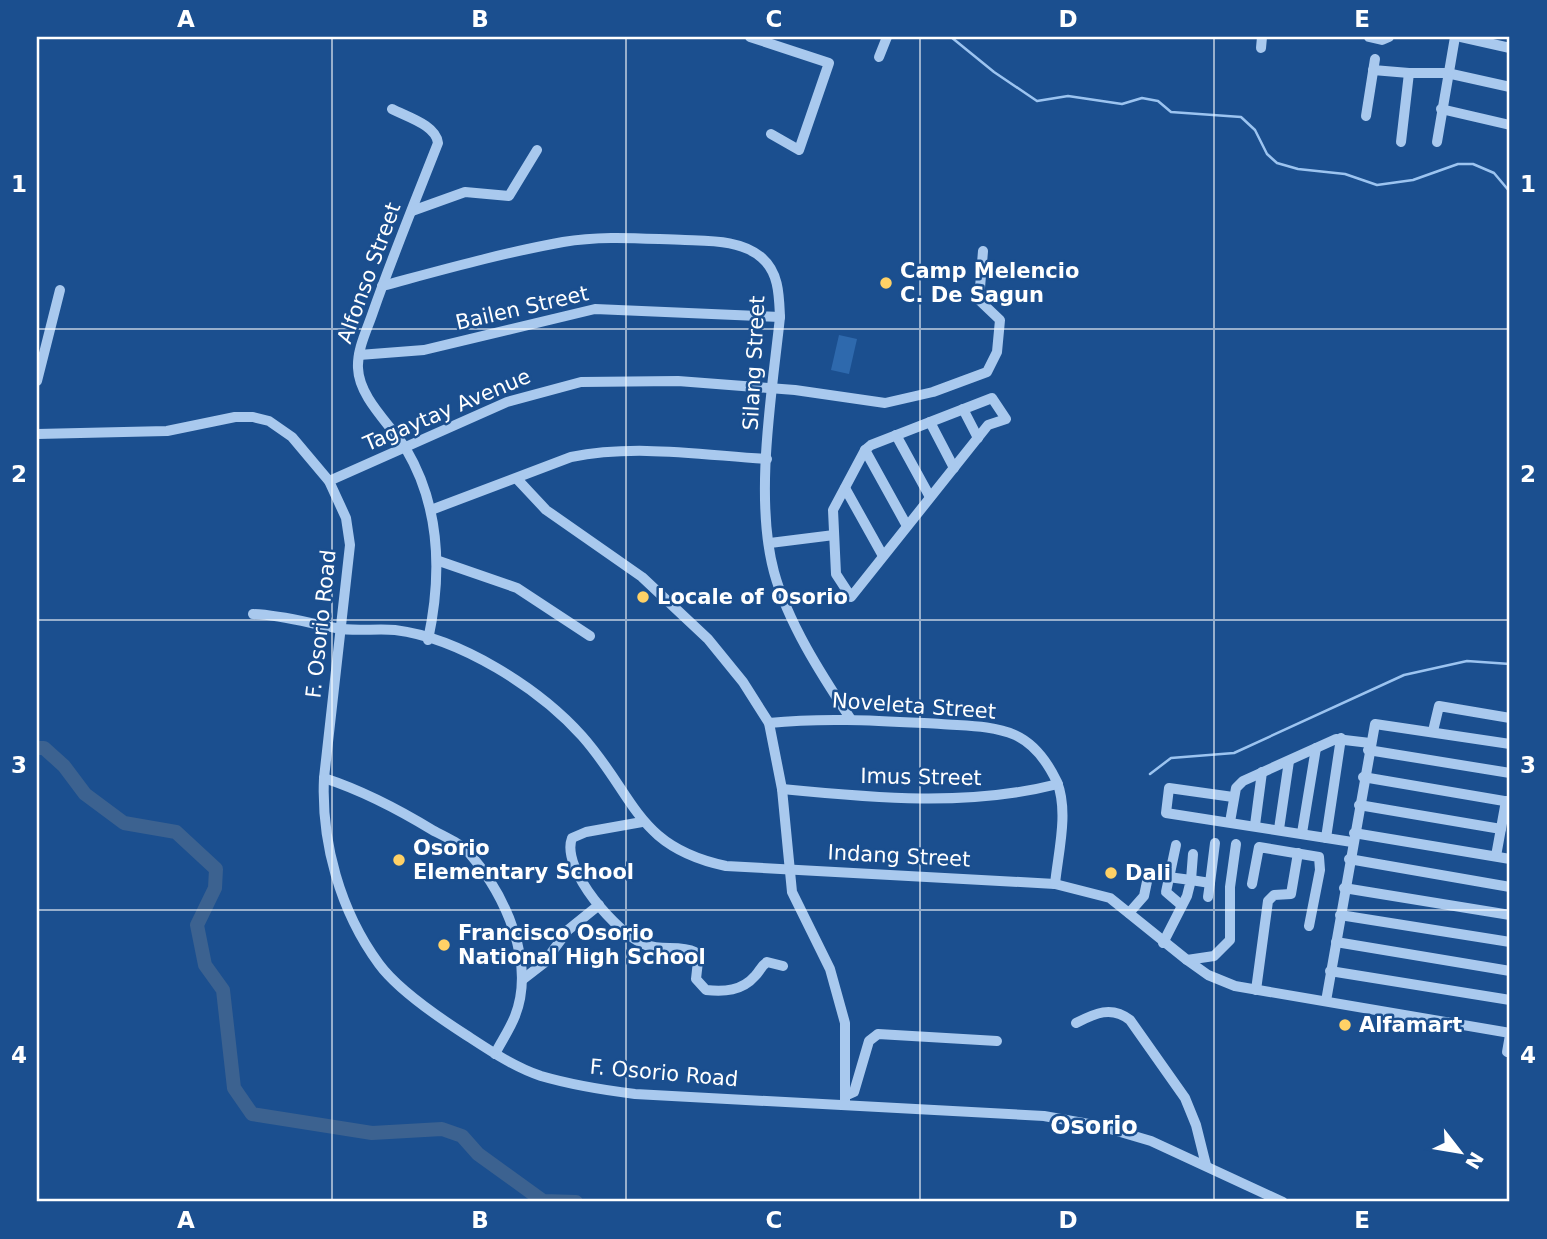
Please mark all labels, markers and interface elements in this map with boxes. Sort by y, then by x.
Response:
text: A [177,6,195,32]
text: B [471,6,489,32]
text: C [766,6,782,32]
text: D [1058,6,1078,32]
text: E [1354,6,1370,32]
text: 1 [11,171,27,197]
text: 1 [1520,171,1536,197]
street label: Alfonso Street [332,199,406,347]
place label: Camp Melencio C. De Sagun [900,259,1079,307]
marker: Camp Melencio C. De Sagun [878,275,894,291]
street label: Bailen Street [453,281,591,335]
street label: Silang Street [738,295,770,431]
street label: Tagaytay Avenue [359,364,534,456]
text: 2 [11,461,27,487]
text: 2 [1520,461,1536,487]
street label: F. Osorio Road [301,549,341,699]
place label: Locale of Osorio [657,585,848,609]
marker: Locale of Osorio [635,589,651,605]
street label: Noveleta Street [831,688,997,724]
text: 3 [11,752,27,778]
text: 3 [1520,752,1536,778]
street label: Imus Street [860,764,982,790]
place label: Osorio Elementary School [413,836,634,884]
street label: Indang Street [827,840,971,872]
marker: Osorio Elementary School [391,852,407,868]
place label: Dali [1125,861,1171,885]
marker: Dali [1103,865,1119,881]
place label: Francisco Osorio National High School [458,921,706,969]
marker: Francisco Osorio National High School [436,937,452,953]
place label: Alfamart [1359,1013,1462,1037]
marker: Alfamart [1337,1017,1353,1033]
text: 4 [11,1042,27,1068]
text: 4 [1520,1042,1536,1068]
street label: F. Osorio Road [589,1055,739,1091]
district label: Osorio [1050,1112,1138,1140]
north arrow [1424,1116,1494,1186]
text: N [1461,1148,1488,1173]
text: A [177,1207,195,1233]
text: B [471,1207,489,1233]
text: C [766,1207,782,1233]
text: D [1058,1207,1078,1233]
text: E [1354,1207,1370,1233]

